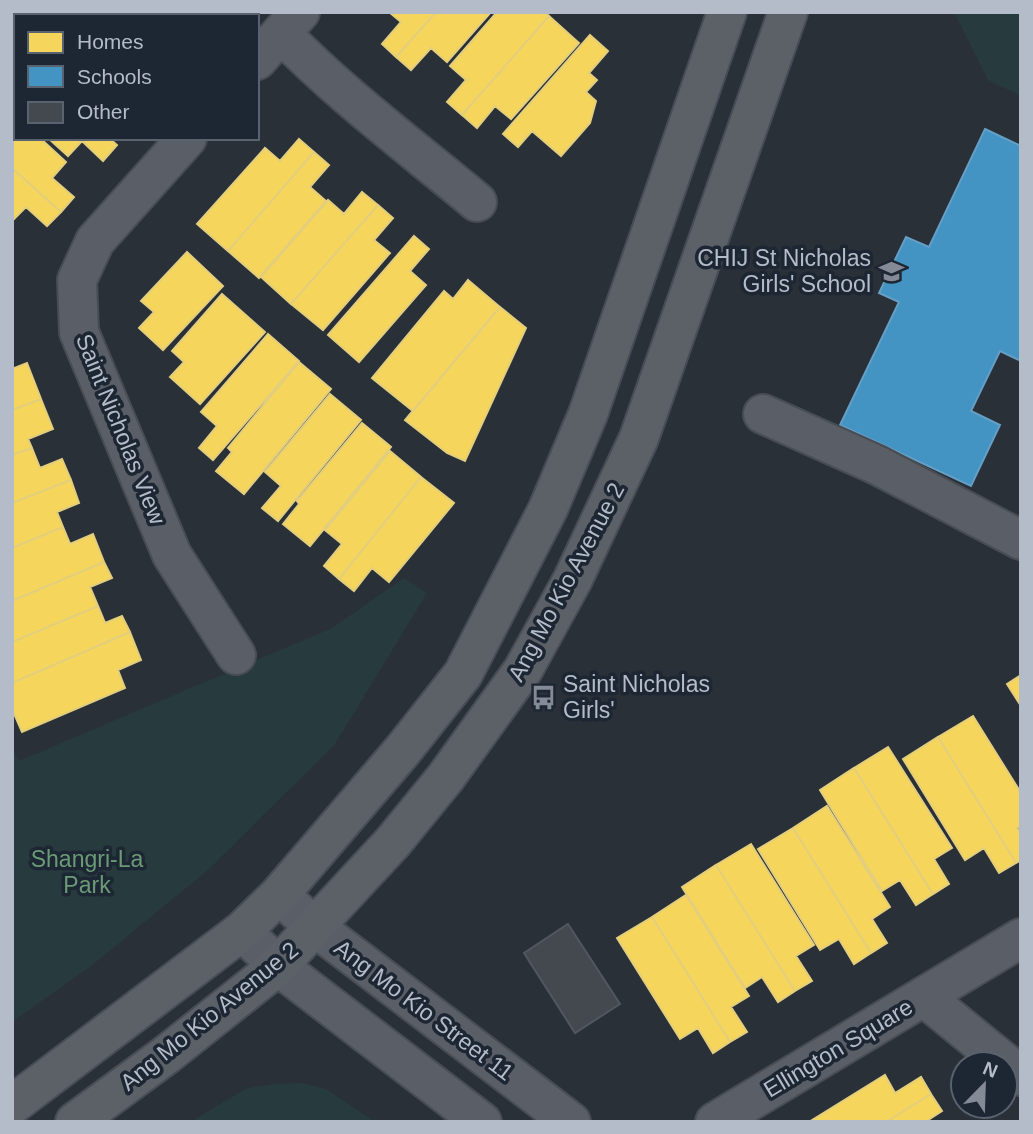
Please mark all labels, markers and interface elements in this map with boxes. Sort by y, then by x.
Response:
legend [14,14,259,140]
text: Homes [77,30,144,53]
text: Schools [77,65,152,88]
text: Other [77,100,130,123]
place label: CHIJ St Nicholas Girls' School [697,245,871,297]
school or university icon: CHIJ St Nicholas Girls' School [877,257,905,285]
street label: Saint Nicholas View [71,330,171,528]
street label: Ang Mo Kio Avenue 2 [503,478,629,686]
place label: Saint Nicholas Girls' [563,671,710,723]
bus stop icon: Saint Nicholas Girls' [529,683,557,711]
park label: Shangri-La Park [31,846,143,898]
street label: Ang Mo Kio Street 11 [330,934,518,1086]
street label: Ang Mo Kio Avenue 2 [115,936,303,1096]
street label: Ellington Square [759,993,917,1103]
north arrow [949,1050,1019,1120]
text: N [980,1057,1001,1082]

